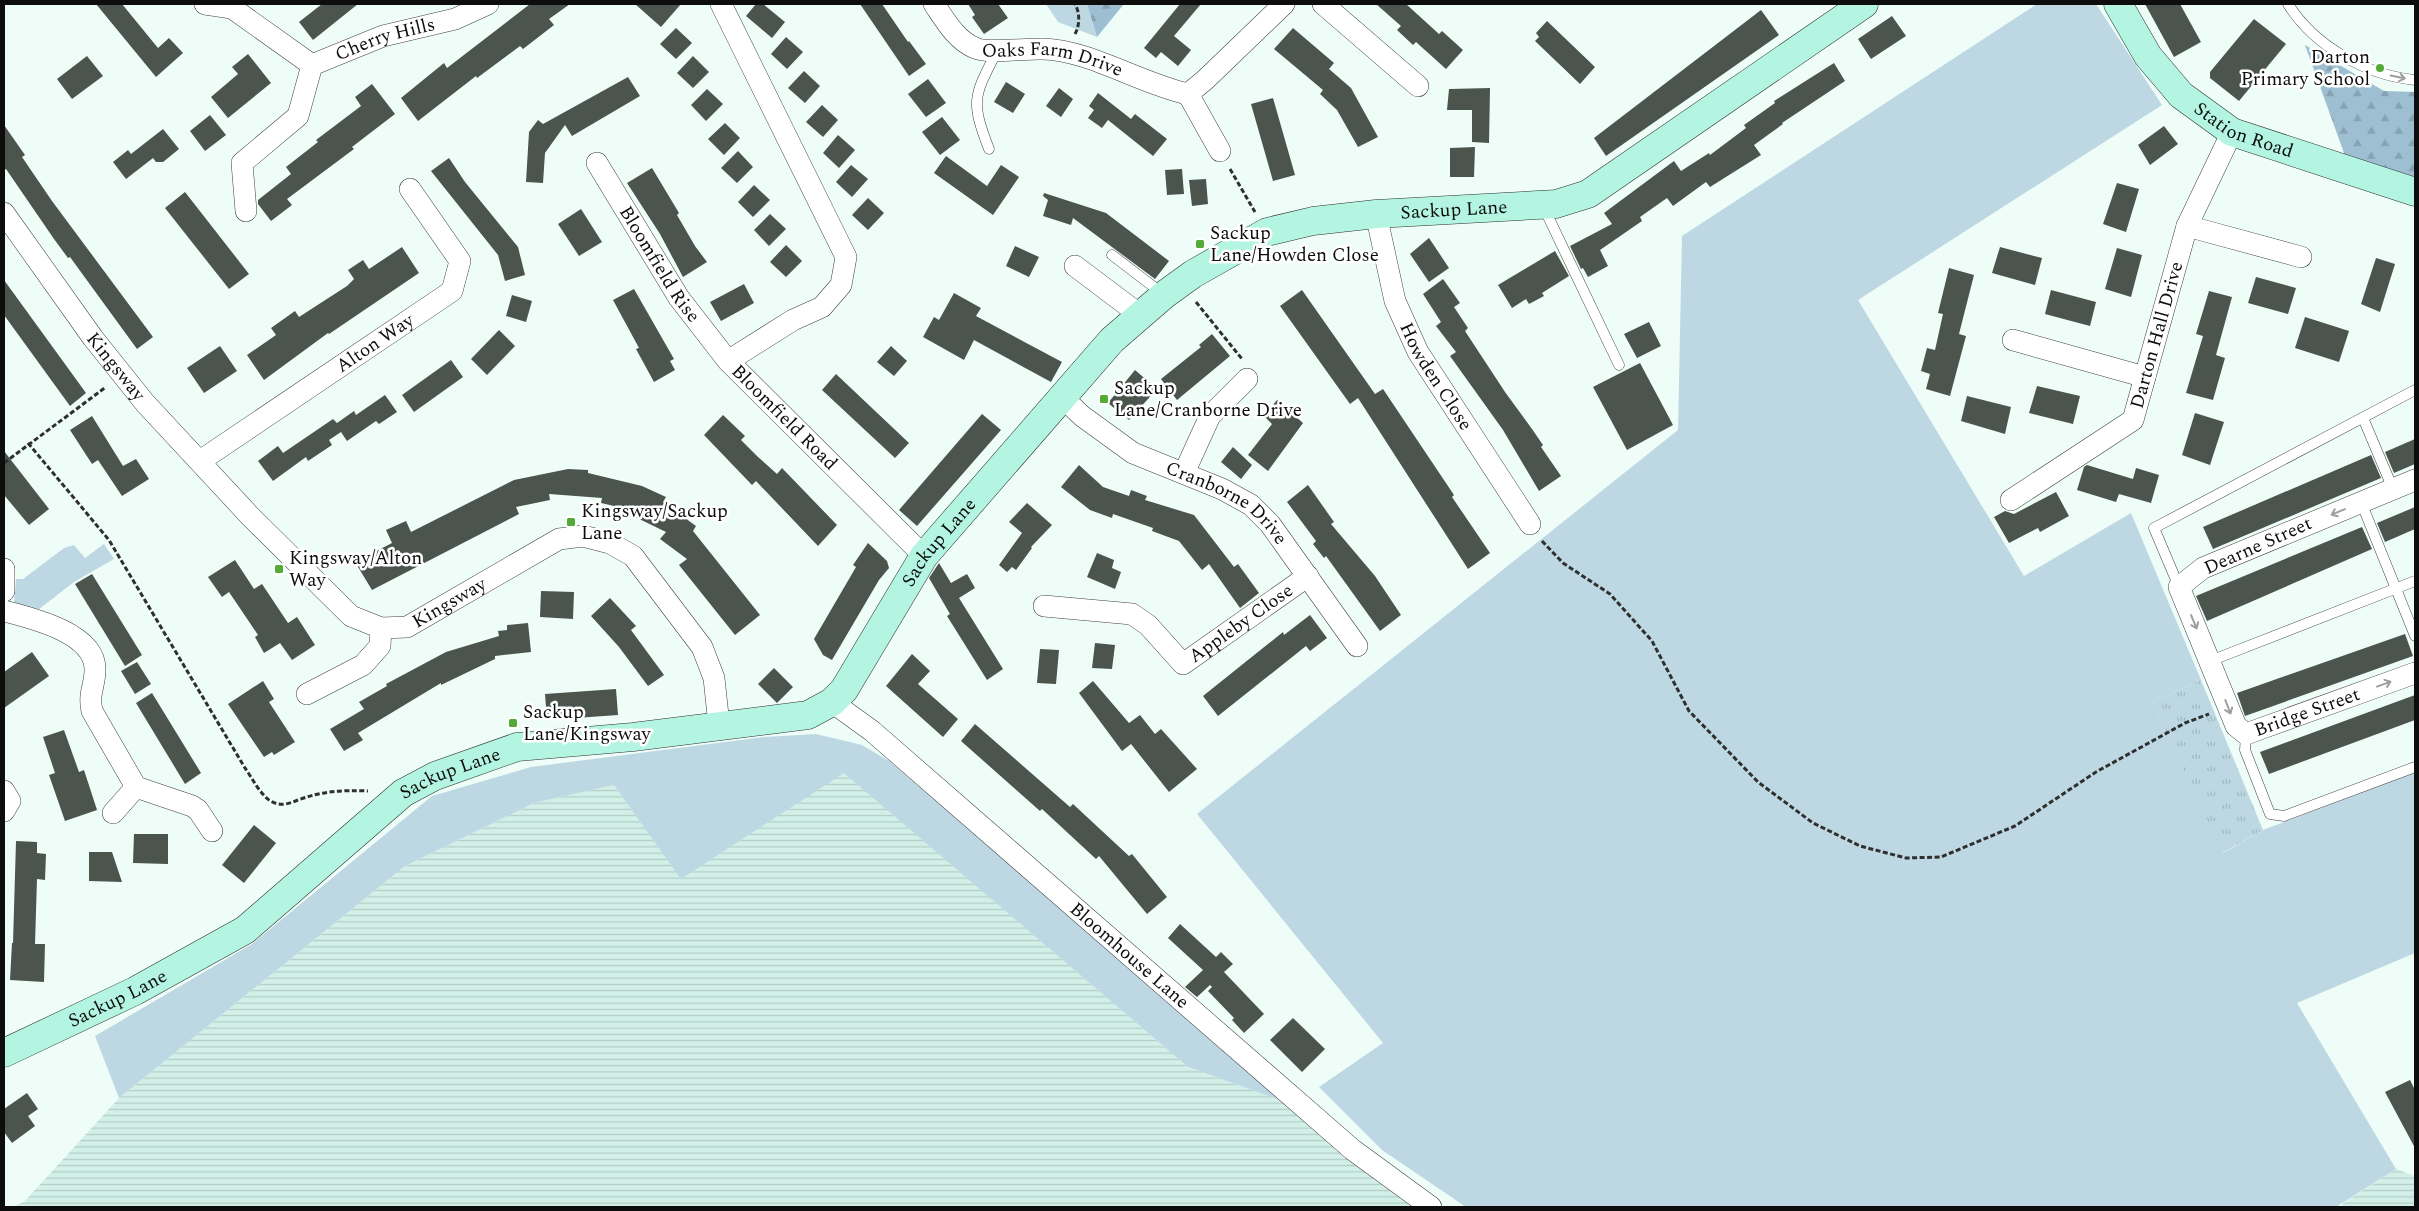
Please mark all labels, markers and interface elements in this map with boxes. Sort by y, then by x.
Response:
street label: Cherry Hills [331,10,438,69]
street label: Oaks Farm Drive [981,34,1127,84]
place label: Darton Primary School [2241,43,2370,94]
marker: Darton Primary School [2374,62,2386,74]
one-way arrow [2390,72,2406,82]
street label: Station Road [2188,94,2297,166]
street label: Sackup Lane [1400,192,1508,227]
street label: Bloomfield Rise [612,200,707,329]
place label: Sackup Lane/Howden Close [1210,219,1379,270]
marker: Sackup Lane/Howden Close [1194,238,1206,250]
street label: Darton Hall Drive [2122,258,2191,412]
street label: Alton Way [330,306,421,380]
street label: Howden Close [1392,317,1480,436]
street label: Kingsway [79,326,153,408]
street label: Bloomfield Road [725,357,844,477]
place label: Sackup Lane/Cranborne Drive [1114,374,1302,425]
marker: Sackup Lane/Cranborne Drive [1098,393,1110,405]
street label: Cranborne Drive [1161,453,1295,551]
street label: Sackup Lane [894,491,983,592]
place label: Kingsway/Sackup Lane [581,497,728,548]
one-way arrow [2331,507,2346,517]
street label: Dearne Street [2199,509,2317,583]
marker: Kingsway/Sackup Lane [565,516,577,528]
place label: Kingsway/Alton Way [289,544,422,595]
marker: Kingsway/Alton Way [273,563,285,575]
street label: Kingsway [407,569,492,636]
street label: Appleby Close [1183,576,1299,670]
one-way arrow [2190,614,2200,629]
street label: Bridge Street [2250,679,2364,744]
one-way arrow [2375,679,2391,688]
place label: Sackup Lane/Kingsway [523,698,652,749]
one-way arrow [2224,698,2233,714]
marker: Sackup Lane/Kingsway [507,717,519,729]
street label: Sackup Lane [394,739,504,807]
street label: Bloomhouse Lane [1063,895,1196,1016]
street label: Sackup Lane [63,962,172,1035]

